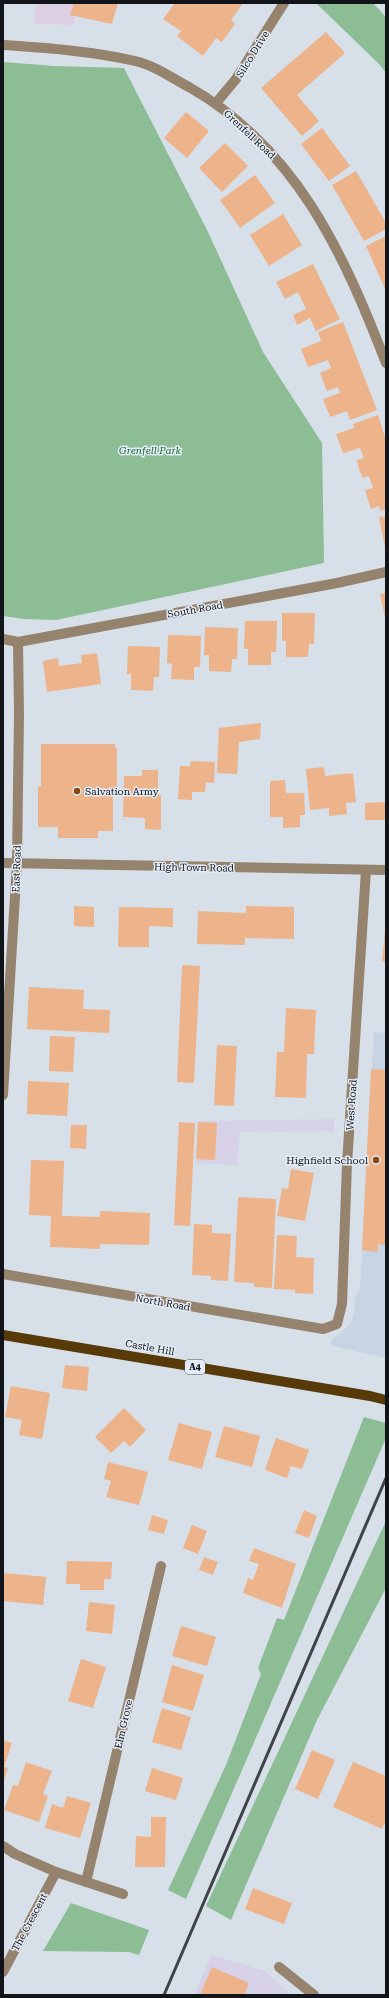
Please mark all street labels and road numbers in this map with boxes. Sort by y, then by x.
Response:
street label: Silco Drive [234,29,271,80]
street label: Grenfell Road [222,108,278,161]
street label: South Road [167,599,224,620]
street label: East Road [10,845,23,893]
street label: High Town Road [154,861,235,874]
street label: West Road [344,1079,359,1131]
street label: North Road [135,1292,192,1313]
street label: Castle Hill [124,1338,175,1357]
road number: A4 [185,1360,205,1374]
street label: Elm Grove [113,1698,135,1750]
street label: The Crescent [10,1891,49,1953]

